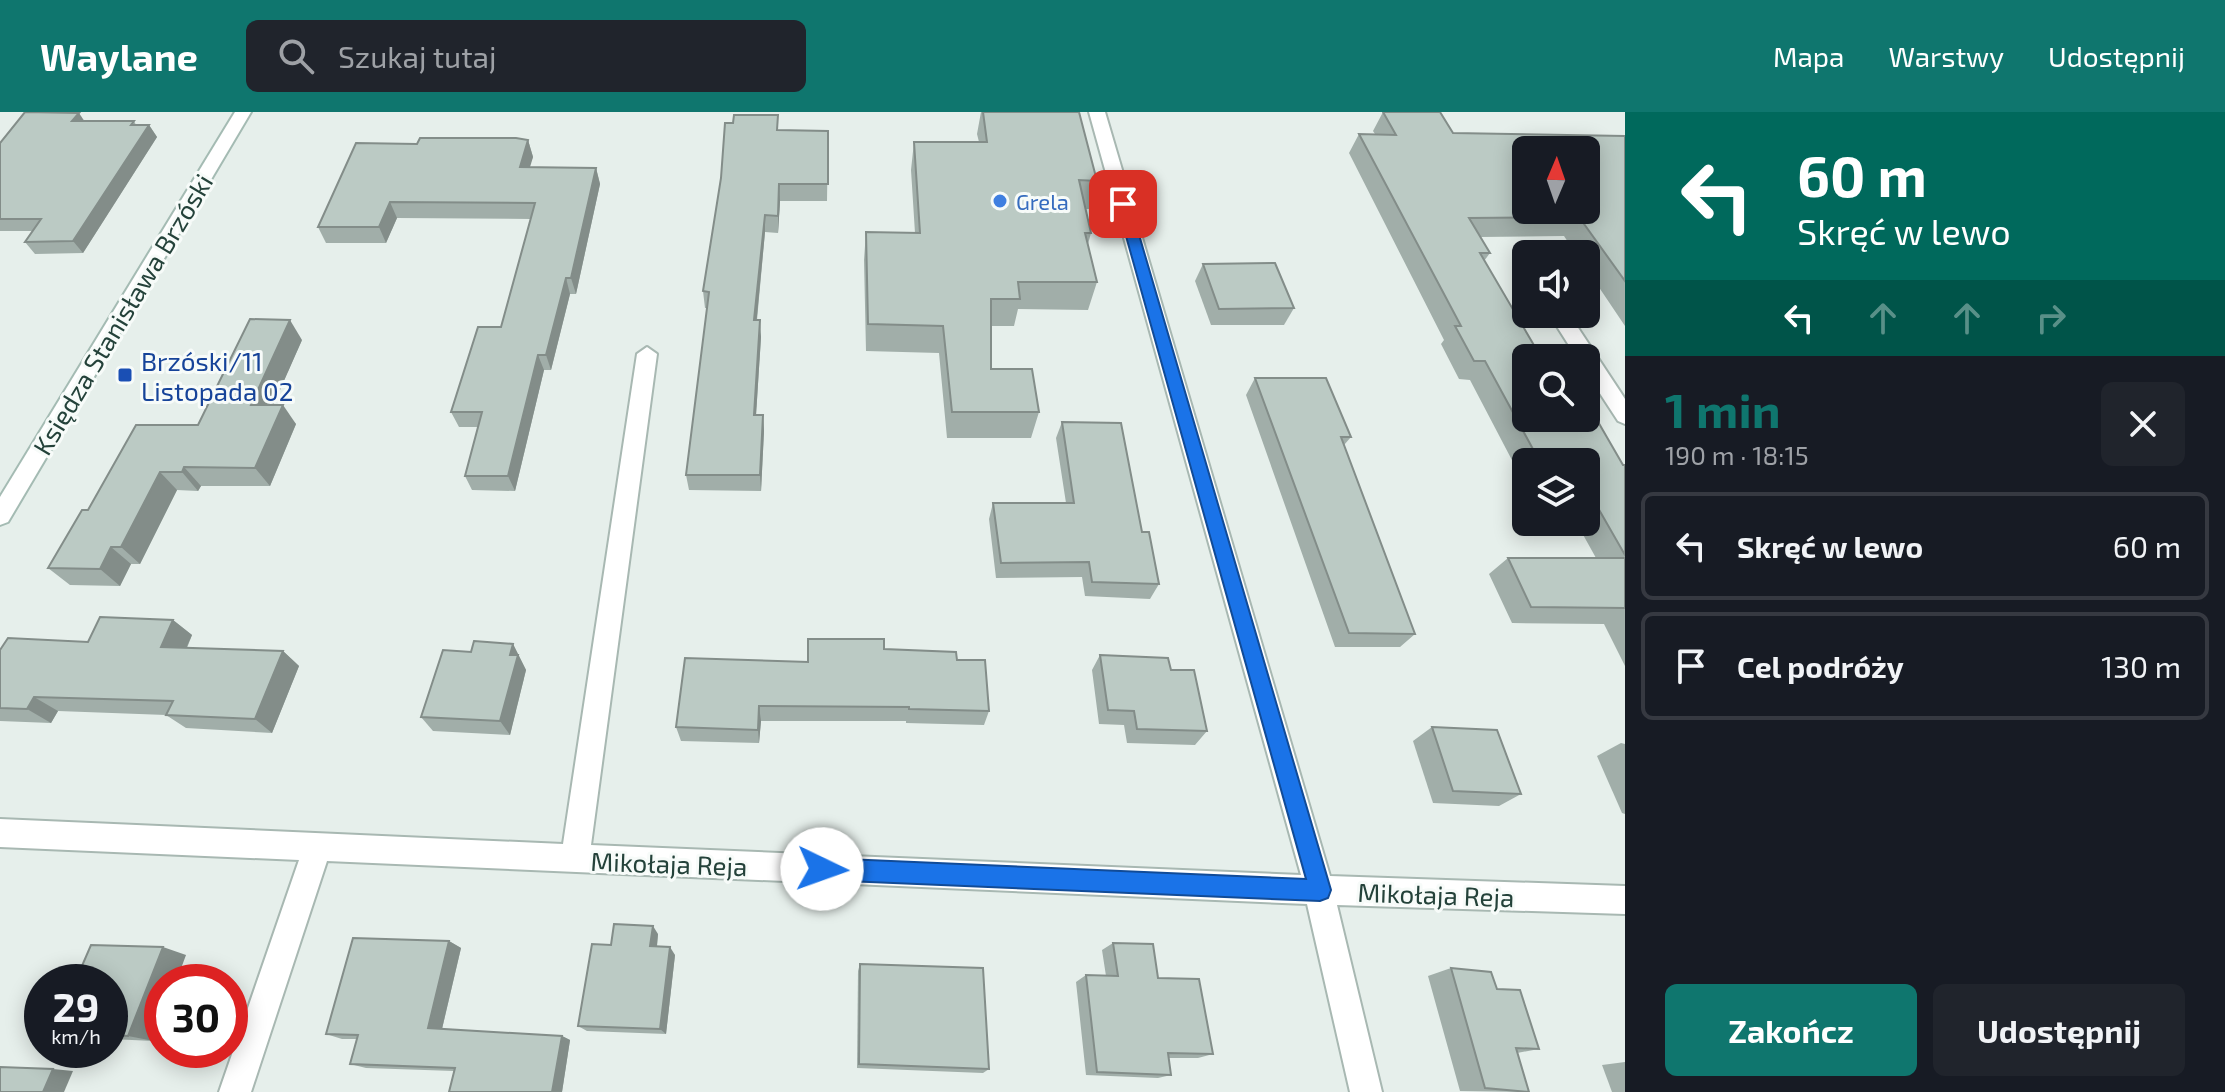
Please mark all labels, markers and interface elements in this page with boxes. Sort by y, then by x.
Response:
search box [246,20,806,92]
text: Waylane [40,33,198,79]
icon: search [274,34,318,78]
text: Szukaj tutaj [338,38,497,74]
text: Mapa [1773,39,1844,73]
text: Warstwy [1888,39,2004,73]
text: Udostępnij [2048,39,2185,73]
north arrow [1512,136,1600,224]
map controls [1512,136,1600,536]
text: 60 m [1797,141,1927,208]
icon: left [1665,144,1769,248]
street label: Księdza Stanisława Brzóski [26,168,218,460]
pin [1089,170,1157,238]
icon: arrive [1101,182,1145,226]
place label: Grela [1016,188,1069,214]
marker: Grela [991,192,1009,210]
text: Skręć w lewo [1797,209,2011,252]
button: sound [1512,240,1600,328]
icon: left [1777,296,1821,340]
icon: ahead [1861,296,1905,340]
icon: ahead [1945,296,1989,340]
icon: right [2029,296,2073,340]
button: search [1512,344,1600,432]
place label: Brzóski/11 Listopada 02 [141,345,293,406]
marker: Brzóski/11 Listopada 02 [116,366,134,384]
text: 1 min [1665,380,1781,438]
button: close [2101,382,2185,466]
text: 190 m · 18:15 [1665,439,1809,470]
button: layers [1512,448,1600,536]
icon: left [1669,524,1713,568]
text: Skręć w lewo [1737,528,1923,564]
text: 60 m [2113,528,2181,564]
icon: arrive [1669,644,1713,688]
text: Cel podróży [1737,648,1904,684]
text: 130 m [2101,648,2181,684]
position arrow [780,827,864,911]
street label: Mikołaja Reja [590,845,748,881]
street label: Mikołaja Reja [1357,876,1515,912]
speed limit sign: 30 [144,964,248,1068]
text: 29 [53,982,99,1030]
button: Zakończ [1665,984,1917,1076]
button: Udostępnij [1933,984,2185,1076]
text: km/h [51,1024,101,1048]

